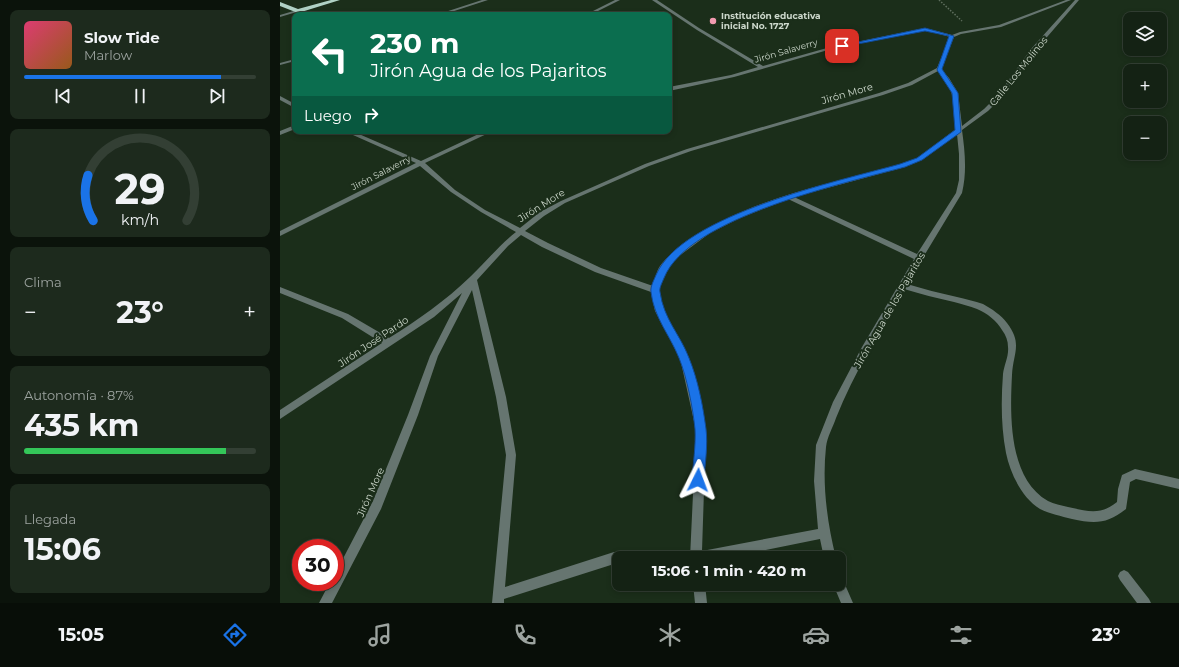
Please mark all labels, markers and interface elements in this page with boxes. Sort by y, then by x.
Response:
place label: Institución educativa inicial No. 1727 [721,10,821,31]
map controls [1123,12,1167,160]
button: layers [1123,12,1167,56]
marker: Institución educativa inicial No. 1727 [708,16,718,26]
text: 230 m [370,26,459,60]
text: Slow Tide [84,28,160,47]
icon: left [304,28,356,80]
pin [825,29,859,63]
street label: Calle Los Molinos [986,34,1050,109]
icon: arrive [831,35,853,57]
street label: Jirón Salaverry [752,36,819,65]
text: Marlow [84,47,132,63]
text: Jirón Agua de los Pajaritos [370,60,607,82]
button: + [1123,64,1167,108]
street label: Jirón More [819,80,874,107]
icon: previous [52,85,74,107]
icon: pause [129,85,151,107]
icon: next [206,85,228,107]
icon: right [360,104,382,126]
text: Luego [304,106,352,125]
button: − [1123,116,1167,160]
street label: Jirón Salaverry [348,153,412,193]
text: 29 [114,164,166,214]
street label: Jirón More [515,186,567,226]
text: km/h [121,210,159,228]
street label: Jirón Agua de los Pajaritos [850,250,928,371]
text: Clima [24,274,62,290]
text: 23° [116,294,164,331]
text: − [24,299,37,326]
text: + [243,299,256,326]
street label: Jirón José Pardo [335,313,411,370]
text: Autonomía · 87% [24,387,134,403]
text: 435 km [24,407,139,444]
position arrow [677,459,719,501]
street label: Jirón More [353,465,387,520]
text: Llegada [24,511,76,527]
text: 15:06 [24,531,101,568]
speed limit sign: 30 [292,539,344,591]
text: 15:06 · 1 min · 420 m [652,561,806,580]
icon: directions [221,621,249,649]
icon: music [366,621,394,649]
icon: phone [511,621,539,649]
icon: climate [656,621,684,649]
icon: car [802,621,830,649]
icon: filters [947,621,975,649]
text: 15:05 [59,624,104,646]
text: 23° [1092,624,1120,646]

